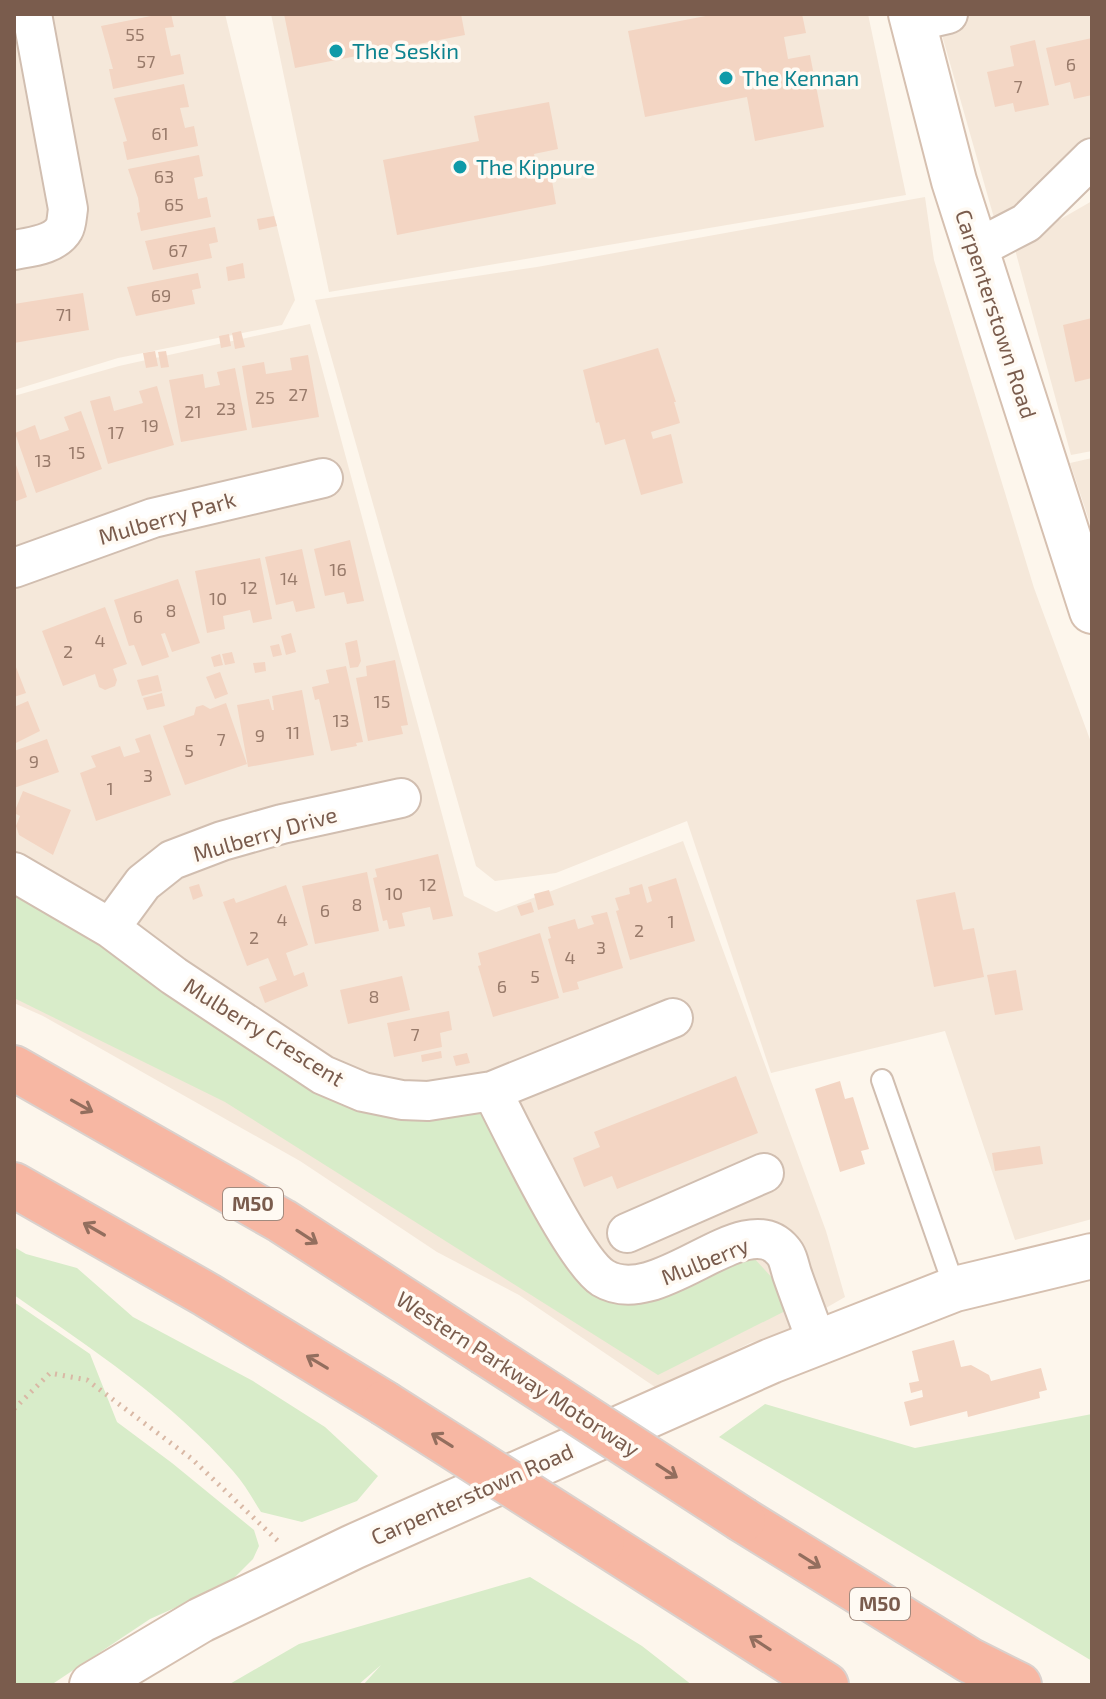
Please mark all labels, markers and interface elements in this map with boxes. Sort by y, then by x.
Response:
house number: 55 [125,23,145,45]
place label: The Seskin [352,37,459,63]
marker: The Seskin [327,42,345,60]
house number: 57 [137,50,155,72]
house number: 6 [1066,53,1076,75]
place label: The Kennan [742,64,859,90]
marker: The Kennan [717,69,735,87]
house number: 7 [1013,75,1023,97]
house number: 61 [151,122,169,144]
place label: The Kippure [476,153,595,179]
marker: The Kippure [451,158,469,176]
house number: 63 [154,165,174,187]
house number: 65 [164,193,184,215]
street label: Carpenterstown Road [951,206,1043,422]
house number: 67 [168,239,188,261]
house number: 69 [151,284,171,306]
house number: 71 [56,303,72,325]
house number: 27 [288,383,308,405]
house number: 25 [255,386,275,408]
house number: 23 [216,397,236,419]
house number: 21 [184,400,202,422]
house number: 19 [141,414,159,436]
house number: 17 [108,421,124,443]
house number: 15 [69,441,85,463]
house number: 13 [34,449,52,471]
street label: Mulberry Park [95,485,238,549]
house number: 16 [329,558,347,580]
house number: 14 [280,567,298,589]
house number: 12 [240,576,258,598]
house number: 10 [209,587,227,609]
house number: 8 [166,599,176,621]
house number: 6 [133,605,143,627]
house number: 4 [94,629,106,651]
house number: 2 [63,640,73,662]
house number: 15 [374,690,390,712]
house number: 13 [332,709,350,731]
house number: 11 [286,721,300,743]
house number: 9 [255,724,265,746]
house number: 7 [216,728,226,750]
house number: 5 [184,739,194,761]
house number: 9 [29,750,39,772]
house number: 3 [143,764,153,786]
house number: 1 [106,777,114,799]
street label: Mulberry Drive [190,800,340,866]
house number: 12 [419,873,437,895]
house number: 10 [385,882,403,904]
house number: 8 [352,893,362,915]
house number: 6 [320,899,330,921]
house number: 4 [276,908,288,930]
house number: 1 [667,910,675,932]
house number: 2 [634,919,644,941]
house number: 2 [249,926,259,948]
house number: 3 [596,936,606,958]
house number: 4 [564,946,576,968]
house number: 5 [530,965,540,987]
street label: Mulberry Crescent [180,971,349,1091]
house number: 6 [497,975,507,997]
house number: 8 [369,985,379,1007]
house number: 7 [410,1023,420,1045]
one-way arrow [70,1099,93,1115]
road number: M50 [223,1188,283,1220]
one-way arrow [82,1221,106,1236]
one-way arrow [295,1229,318,1245]
street label: Mulberry [657,1231,752,1289]
street label: Western Parkway Motorway [392,1285,645,1462]
one-way arrow [306,1354,329,1370]
one-way arrow [431,1431,453,1448]
street label: Carpenterstown Road [367,1437,577,1549]
one-way arrow [655,1463,678,1479]
one-way arrow [798,1554,821,1570]
road number: M50 [850,1588,910,1620]
one-way arrow [750,1635,772,1652]

